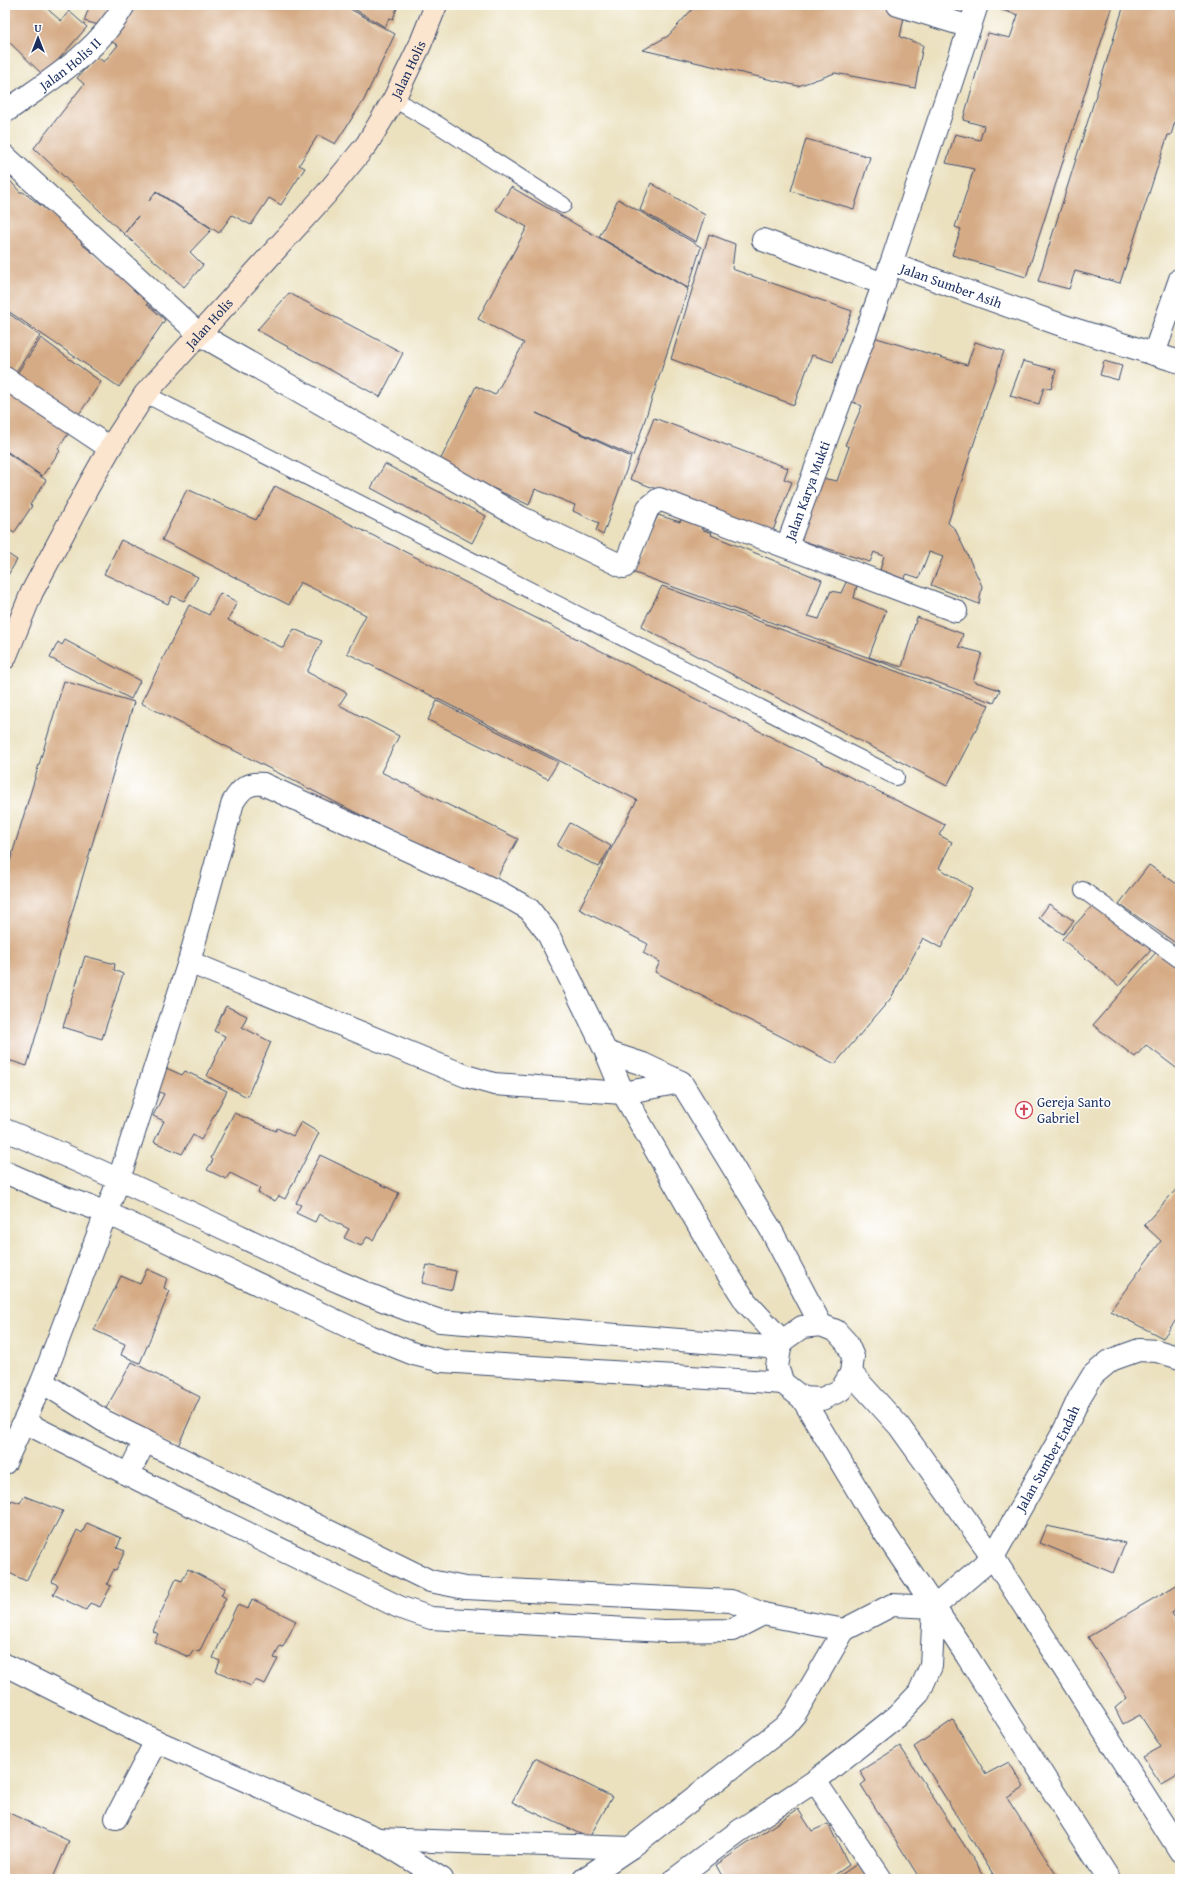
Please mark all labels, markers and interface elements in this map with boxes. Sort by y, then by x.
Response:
north arrow [18,18,58,58]
text: U [34,20,42,36]
street label: Jalan Holis II [34,33,106,96]
street label: Jalan Holis [385,38,431,104]
street label: Jalan Sumber Asih [896,257,1005,313]
street label: Jalan Holis [179,293,237,354]
street label: Jalan Karya Mukti [779,438,835,545]
place label: Gereja Santo Gabriel [1037,1092,1111,1128]
church icon: Gereja Santo Gabriel [1014,1100,1034,1120]
street label: Jalan Sumber Endah [1010,1402,1084,1517]

